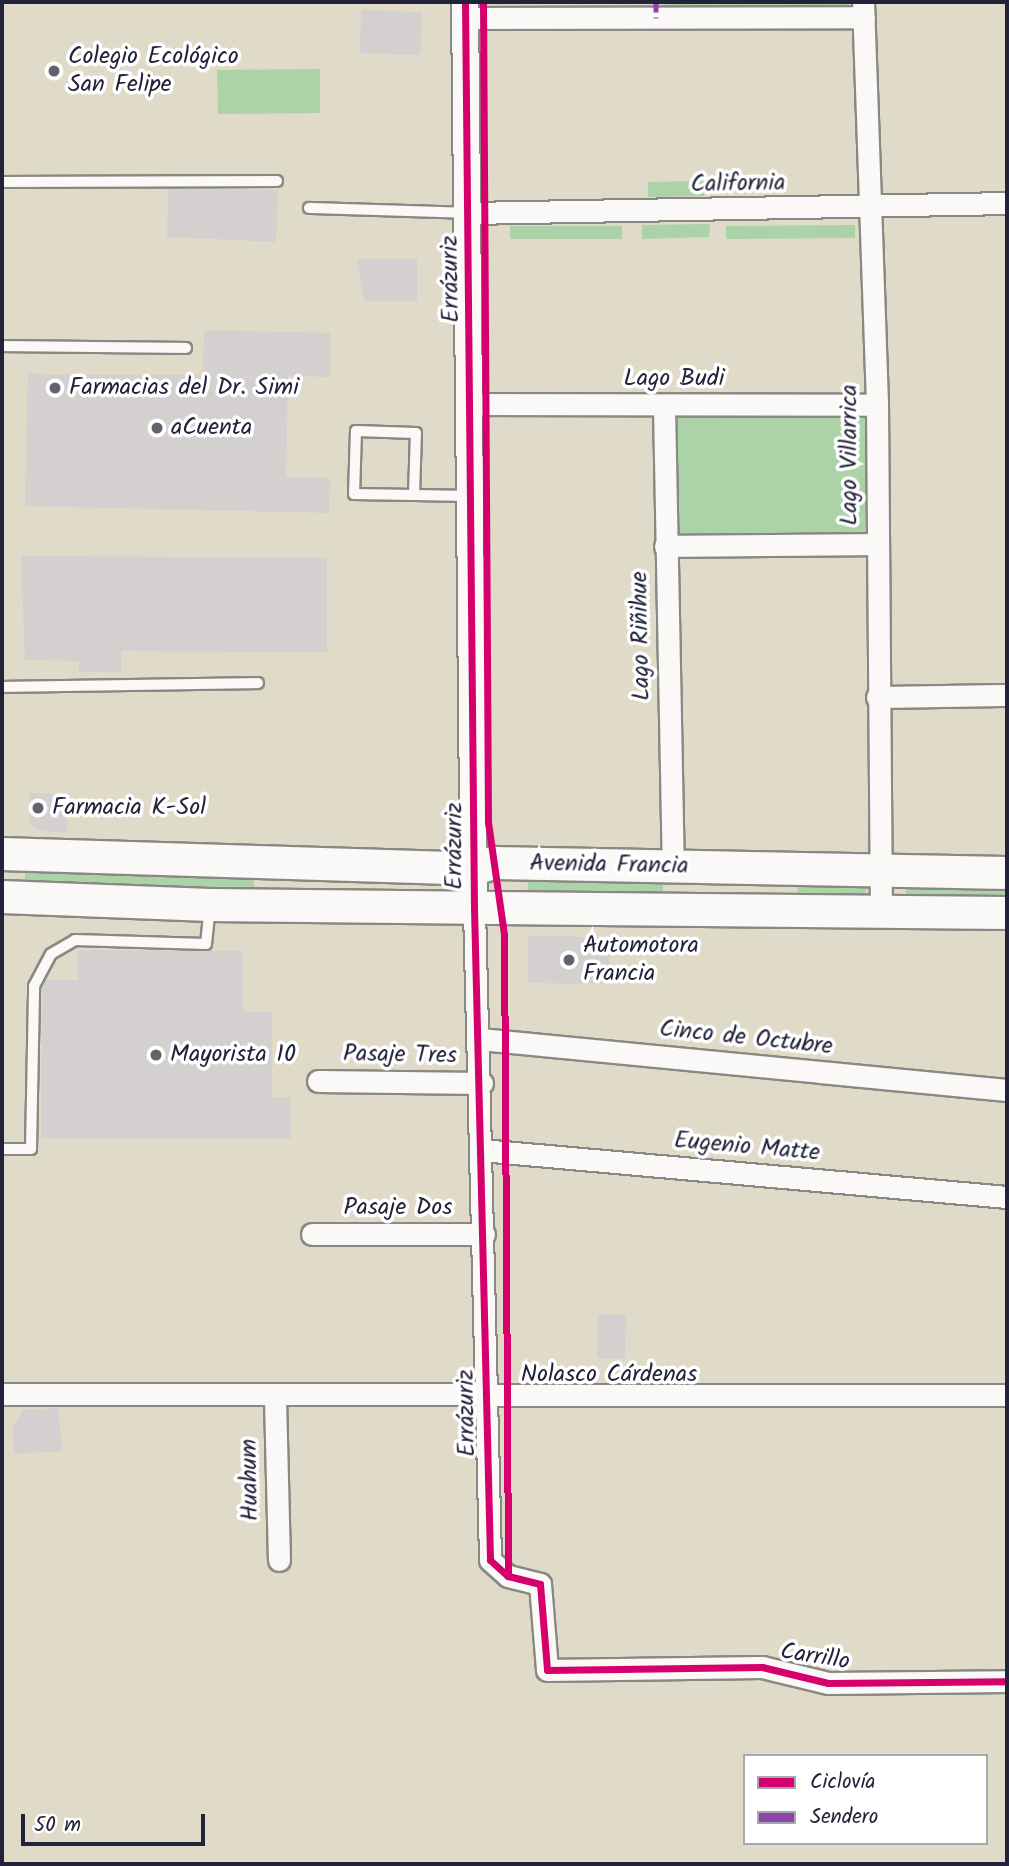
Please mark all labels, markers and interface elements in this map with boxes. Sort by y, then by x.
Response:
place label: Colegio Ecológico San Felipe [68,43,239,99]
marker: Colegio Ecológico San Felipe [46,63,62,79]
street label: California [690,169,786,199]
street label: Errázuriz [436,235,466,323]
street label: Lago Budi [624,365,724,393]
place label: Farmacias del Dr. Simi [69,374,299,402]
marker: Farmacias del Dr. Simi [47,380,63,396]
street label: Lago Villarrica [836,384,864,526]
place label: aCuenta [171,414,252,442]
marker: aCuenta [149,420,165,436]
street label: Lago Riñihue [625,571,657,701]
place label: Farmacia K-Sol [52,794,206,822]
marker: Farmacia K-Sol [30,800,46,816]
street label: Errázuriz [441,802,469,890]
street label: Avenida Francia [529,849,689,881]
place label: Automotora Francia [583,932,699,988]
marker: Automotora Francia [561,952,577,968]
street label: Cinco de Octubre [658,1015,834,1061]
street label: Pasaje Tres [343,1040,457,1070]
place label: Mayorista 10 [170,1041,296,1069]
marker: Mayorista 10 [148,1047,164,1063]
street label: Eugenio Matte [673,1126,821,1168]
street label: Pasaje Dos [344,1194,452,1222]
street label: Nolasco Cárdenas [521,1361,697,1389]
street label: Errázuriz [452,1369,482,1457]
street label: Huahum [235,1439,265,1521]
street label: Carrillo [778,1637,852,1677]
legend [743,1754,988,1845]
text: Ciclovía [810,1766,875,1799]
scale bar [24,1800,208,1844]
text: Sendero [810,1801,878,1834]
text: 50 m [34,1809,81,1842]

